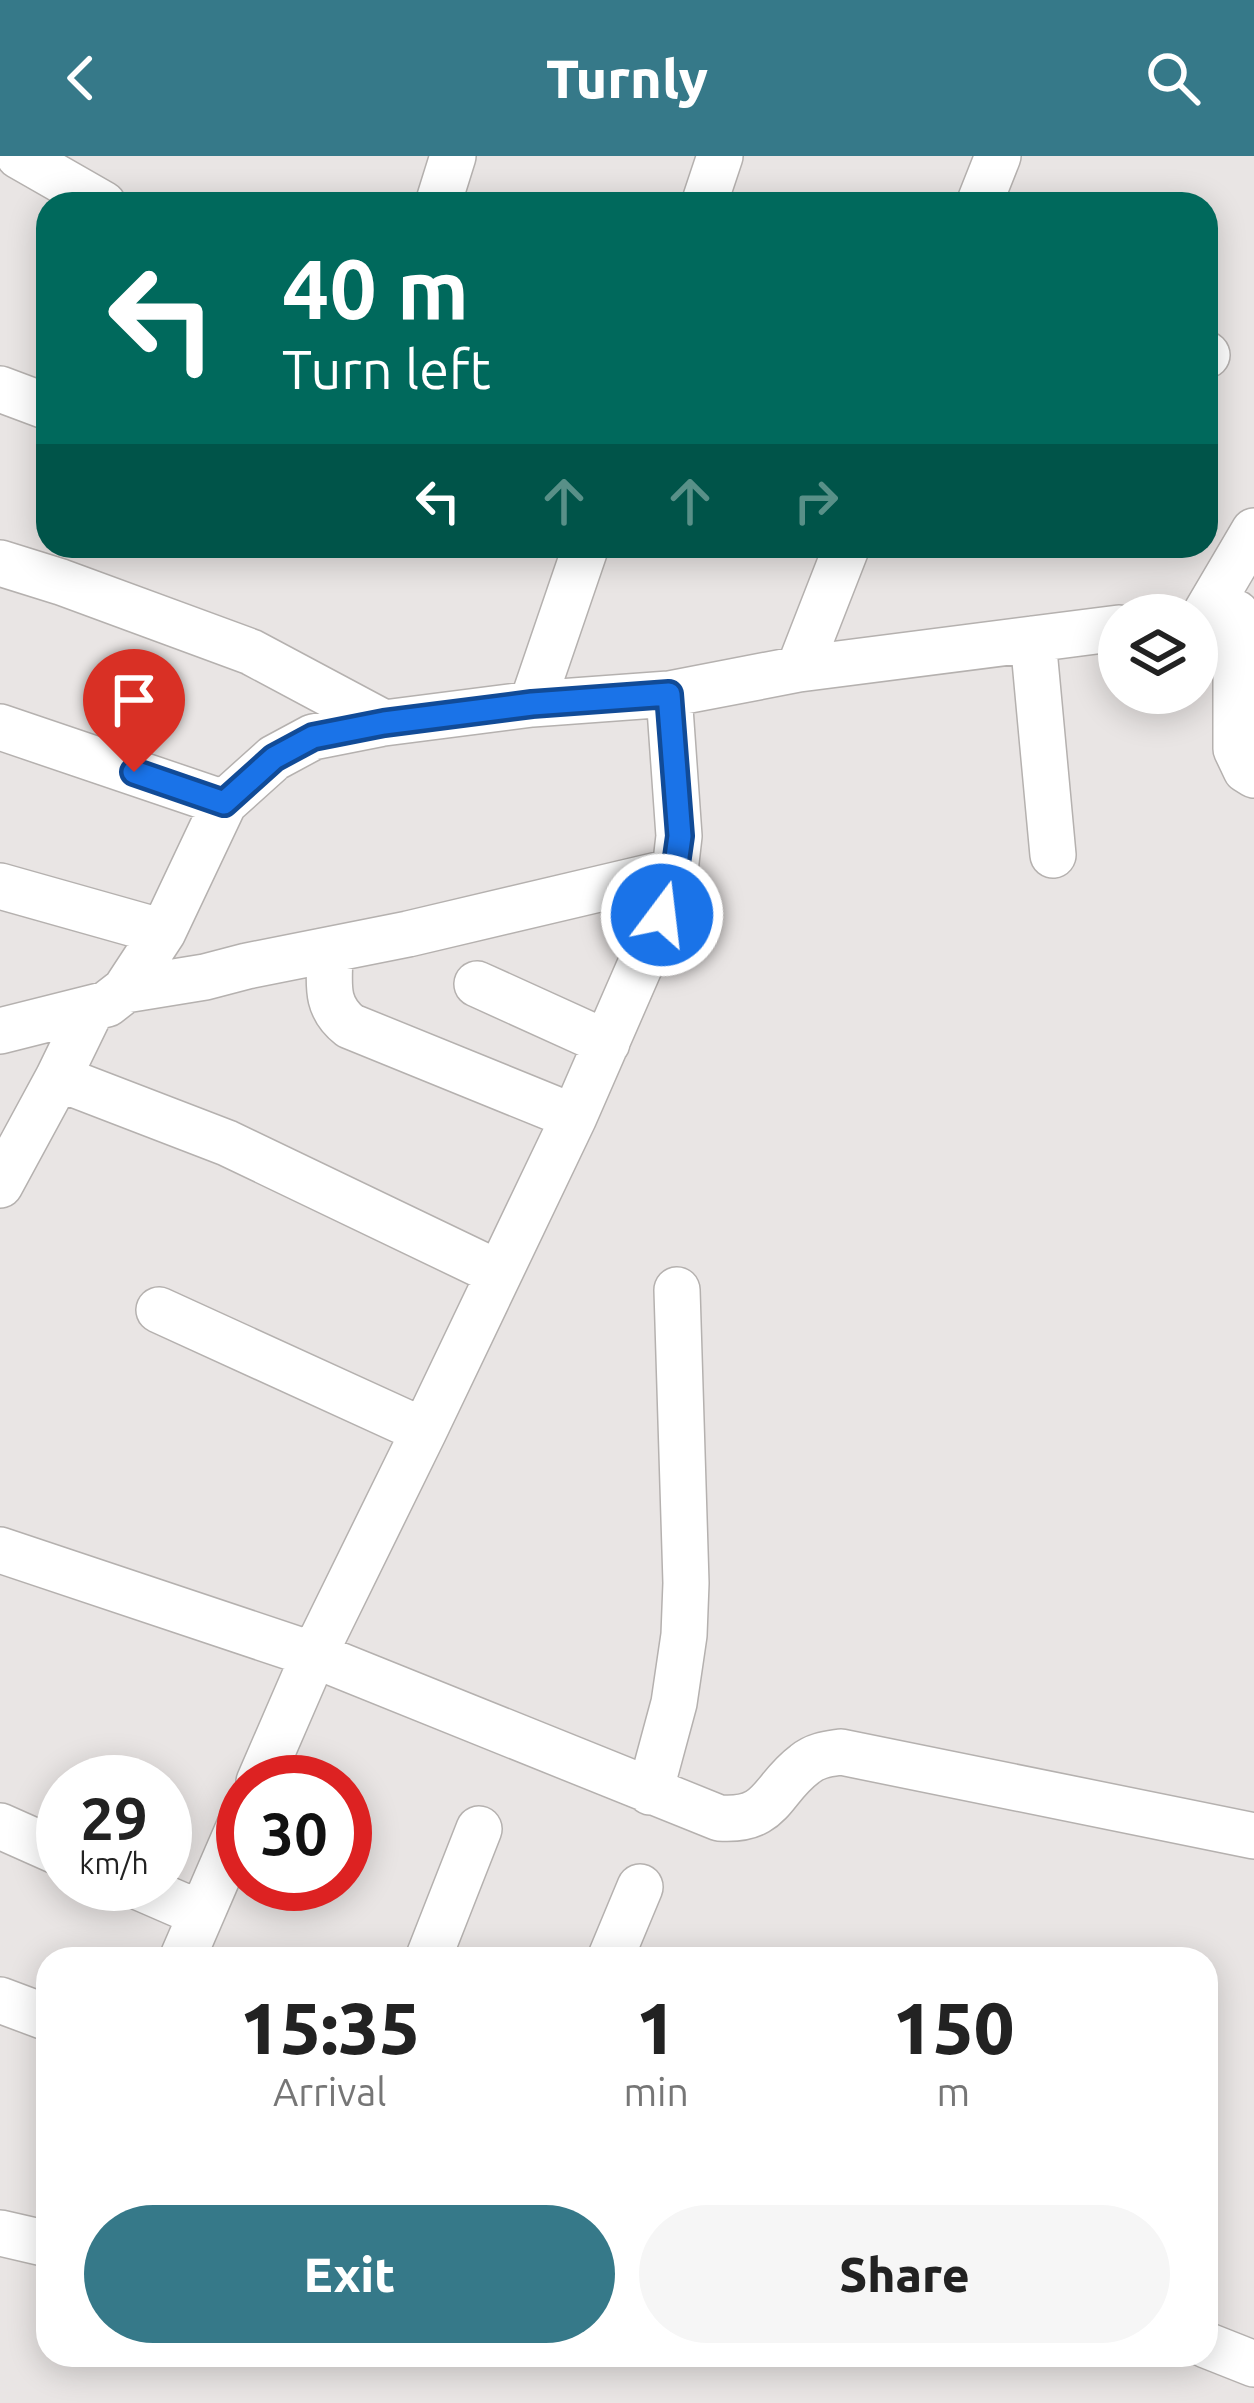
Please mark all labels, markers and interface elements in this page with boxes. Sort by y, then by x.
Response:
icon: back [48,45,114,111]
icon: search [1140,45,1206,111]
text: Turnly [546,48,708,108]
icon: left [84,240,240,396]
text: 40 m [282,241,469,335]
text: Turn left [282,339,491,399]
icon: left [405,468,471,534]
icon: ahead [531,468,597,534]
icon: ahead [657,468,723,534]
icon: right [783,468,849,534]
map controls [1098,594,1218,714]
button: layers [1098,594,1218,714]
pin [83,649,185,772]
icon: arrive [101,667,167,733]
position arrow [599,852,725,978]
speed limit sign: 30 [216,1755,372,1911]
text: 29 [80,1784,148,1851]
text: km/h [79,1846,149,1880]
text: 15:35 [240,1987,420,2068]
text: 1 [636,1987,676,2068]
text: 150 [892,1987,1014,2068]
text: Arrival [273,2070,387,2113]
text: min [623,2070,689,2113]
text: m [937,2070,970,2113]
button: Exit [84,2205,615,2343]
button: Share [639,2205,1170,2343]

